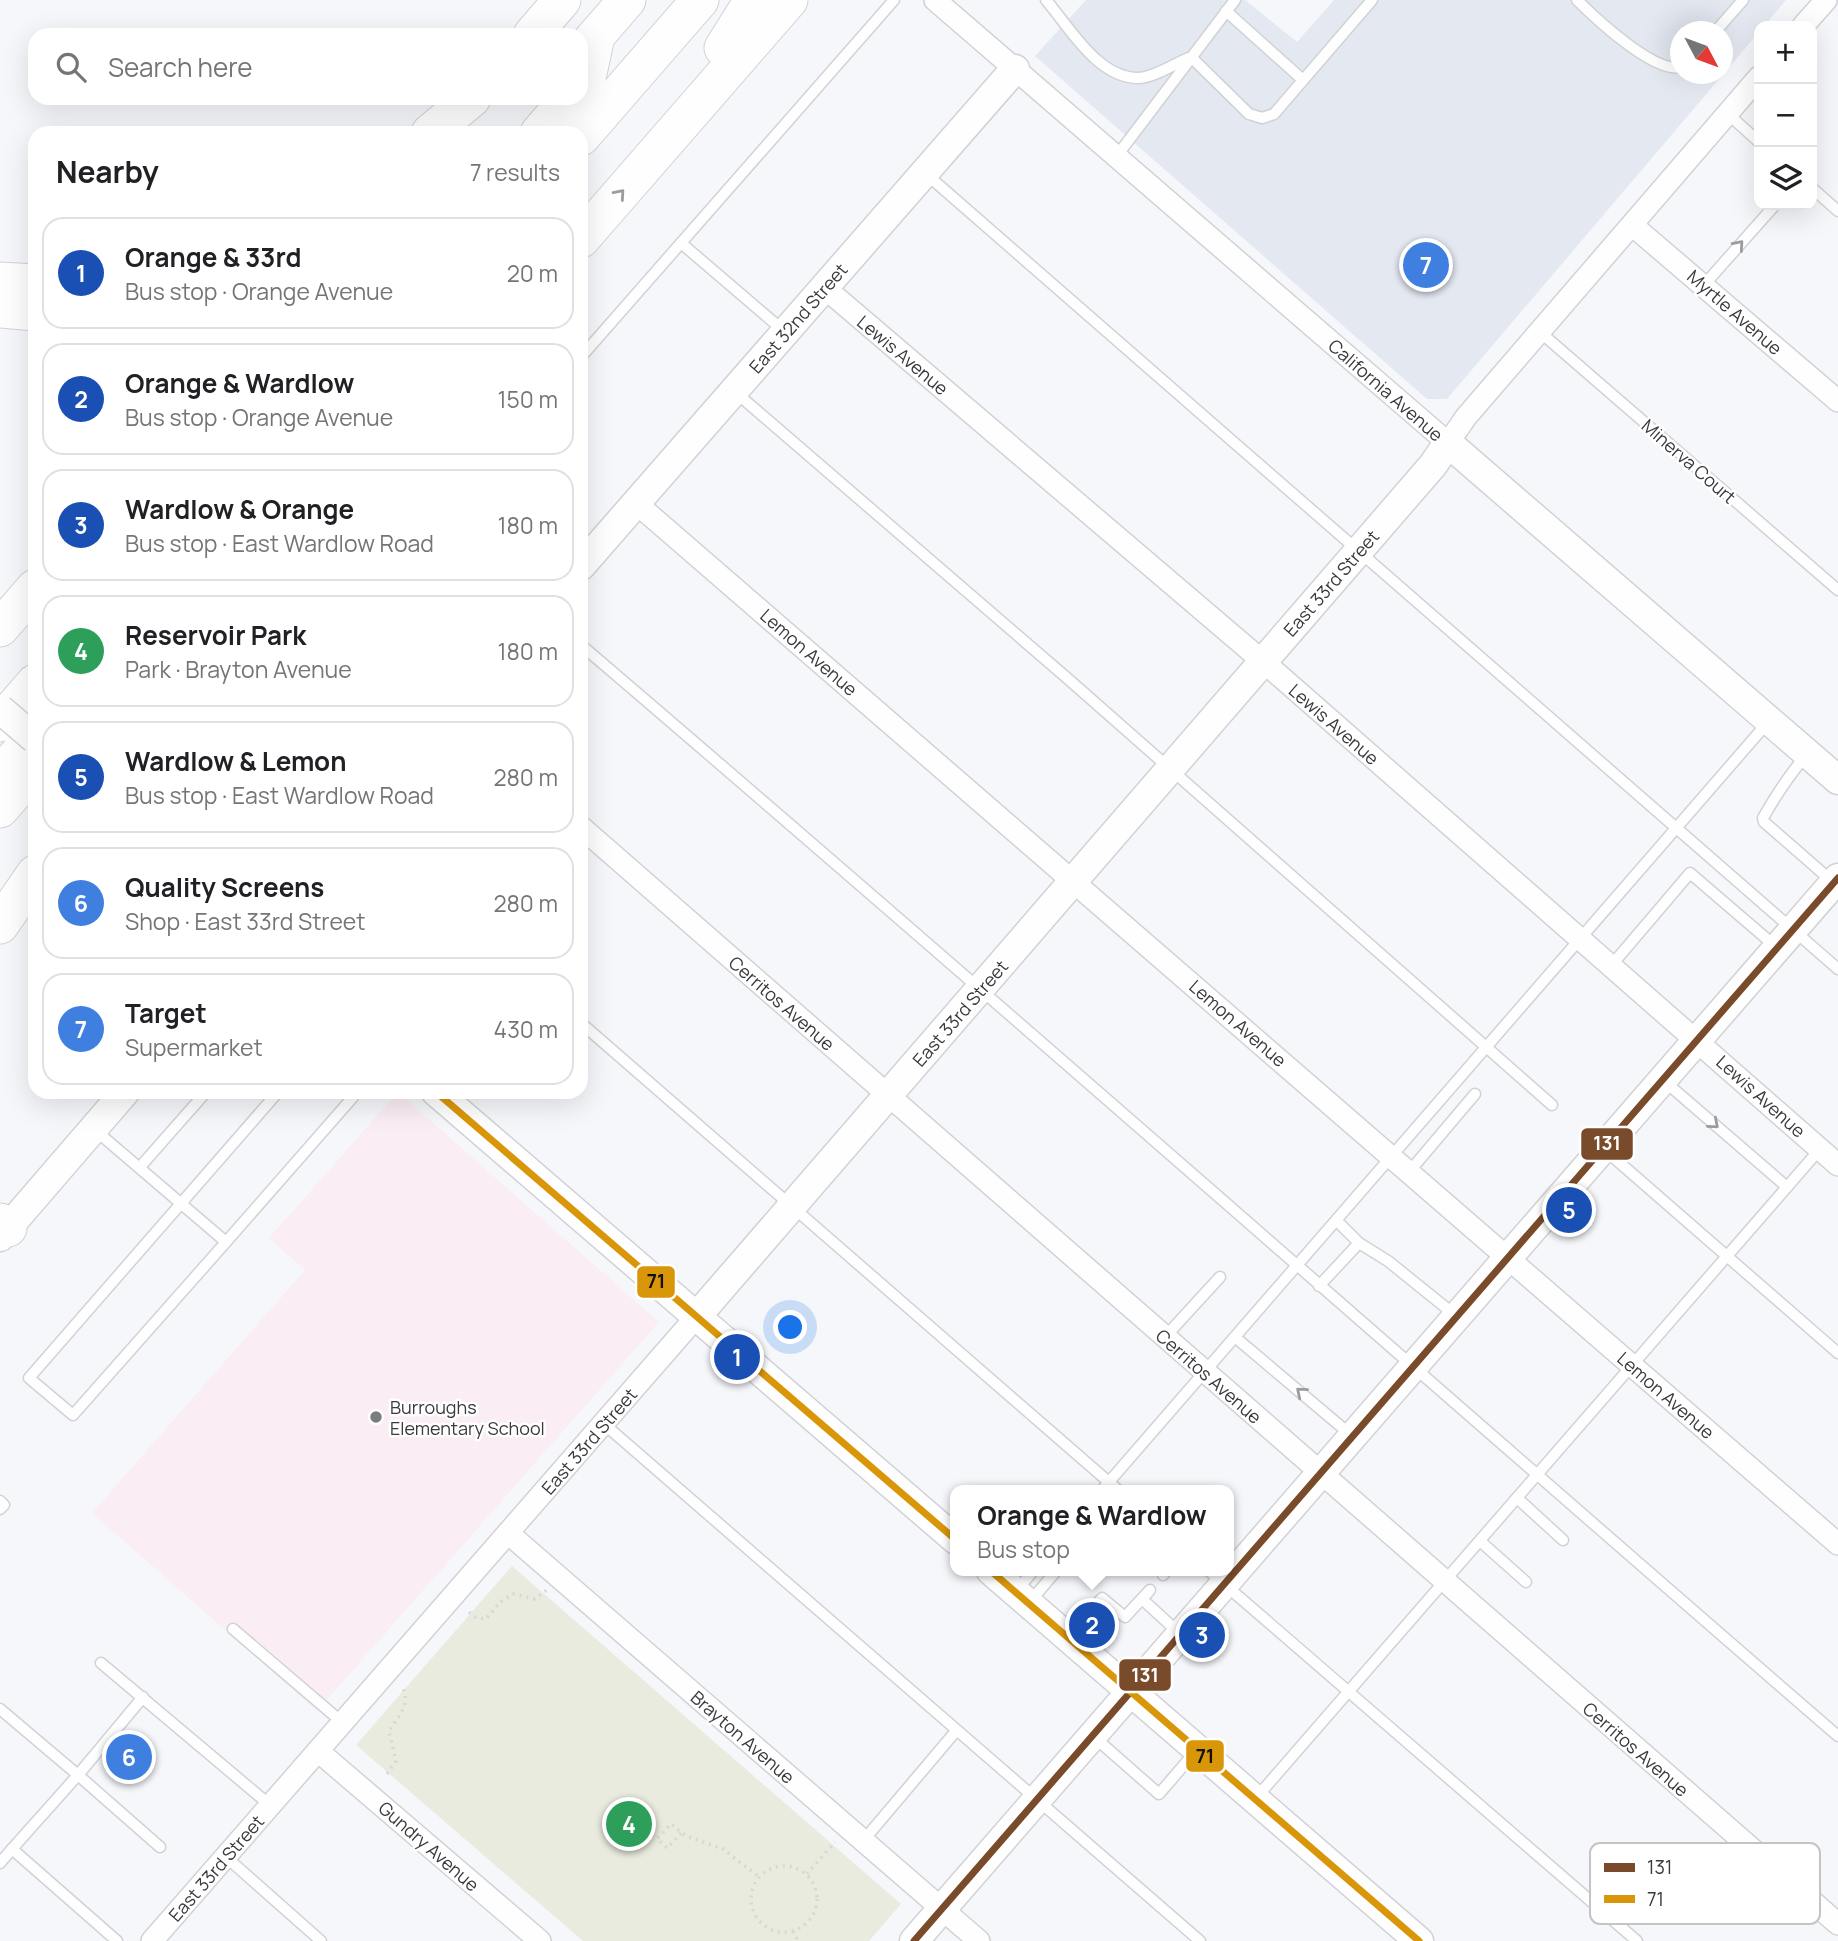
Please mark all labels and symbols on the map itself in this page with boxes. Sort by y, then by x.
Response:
north arrow [1670,21,1733,84]
one-way arrow [612,189,624,202]
pin: 7 [1403,239,1449,291]
one-way arrow [1731,240,1743,253]
street label: East 32nd Street [744,258,852,378]
street label: Myrtle Avenue [1682,264,1788,360]
street label: Lewis Avenue [852,310,954,400]
street label: California Avenue [1324,334,1448,446]
street label: Minerva Court [1637,414,1741,508]
street label: East 33rd Street [1278,525,1384,641]
street label: Lemon Avenue [755,603,863,701]
street label: Lewis Avenue [1284,678,1384,770]
street label: Cerritos Avenue [724,950,840,1056]
street label: East 33rd Street [907,955,1013,1071]
street label: Lemon Avenue [1184,974,1292,1072]
street label: Lewis Avenue [1711,1050,1811,1142]
one-way arrow [1706,1116,1719,1128]
line badge: 131 [1580,1127,1634,1161]
text: 131 [1593,1130,1621,1156]
pin: 5 [1546,1184,1592,1236]
line badge: 71 [636,1265,676,1299]
text: 71 [647,1268,665,1294]
your location [773,1310,807,1344]
street label: Cerritos Avenue [1151,1323,1267,1429]
pin: 1 [714,1331,760,1383]
street label: Lemon Avenue [1612,1346,1720,1444]
street label: East 33rd Street [536,1383,642,1499]
one-way arrow [1297,1388,1310,1400]
place label: Burroughs Elementary School [390,1395,545,1440]
marker: Burroughs Elementary School [368,1409,384,1425]
pin: 2 [1069,1599,1115,1651]
pin: 3 [1179,1609,1225,1661]
line badge: 131 [1118,1658,1172,1692]
text: 131 [1131,1662,1159,1688]
street label: Brayton Avenue [686,1685,800,1789]
street label: Cerritos Avenue [1578,1696,1694,1802]
pin: 6 [106,1731,152,1783]
line badge: 71 [1185,1739,1225,1773]
text: 71 [1196,1743,1214,1769]
street label: Gundry Avenue [374,1796,484,1896]
pin: 4 [606,1798,652,1850]
street label: East 33rd Street [163,1810,269,1926]
legend [1590,1843,1820,1924]
text: 131 [1647,1854,1672,1880]
text: 71 [1647,1886,1664,1912]

